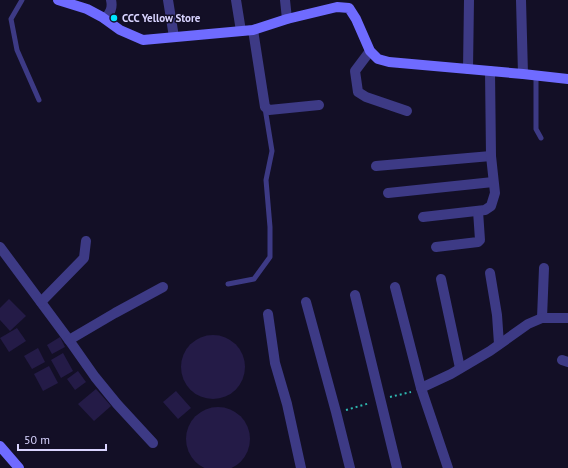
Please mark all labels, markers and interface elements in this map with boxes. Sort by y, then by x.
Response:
place label: CCC Yellow Store [122,11,201,25]
marker: CCC Yellow Store [109,13,119,23]
scale bar [18,426,106,452]
text: 50 m [24,432,50,447]

